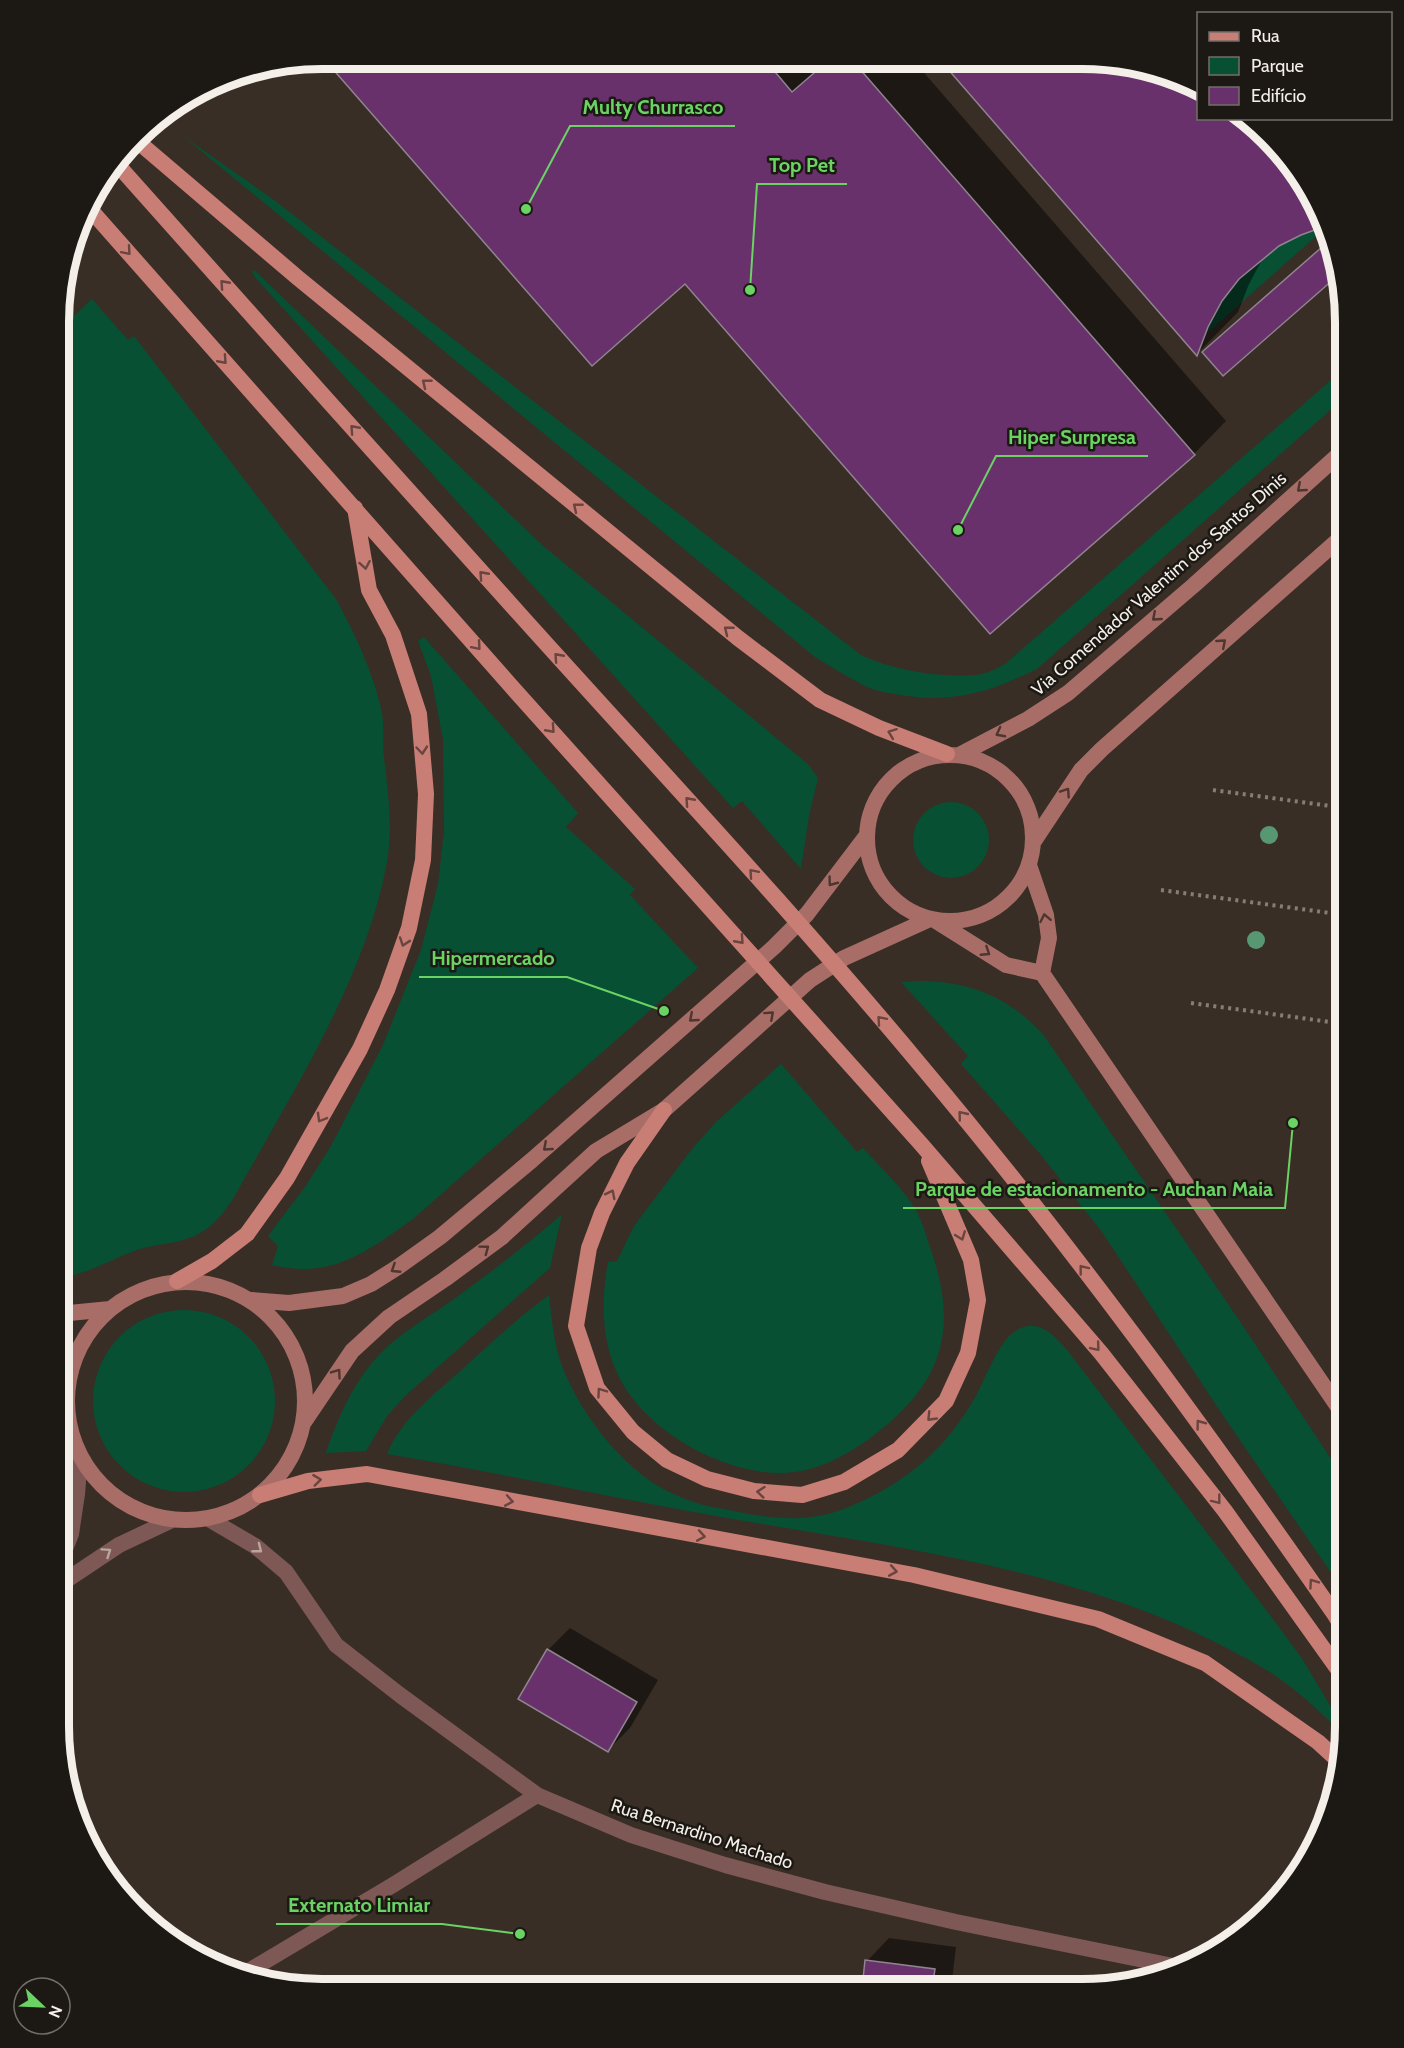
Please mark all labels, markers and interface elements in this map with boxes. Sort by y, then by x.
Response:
legend [1197,12,1392,120]
text: Rua [1251,25,1280,47]
text: Parque [1251,55,1304,77]
text: Edifício [1251,85,1306,107]
callout: Multy Churrasco [570,88,735,126]
text: Multy Churrasco [583,95,723,119]
callout: Top Pet [757,146,847,184]
text: Top Pet [769,153,835,177]
one-way arrow [120,244,131,255]
one-way arrow [220,280,231,291]
one-way arrow [216,353,227,364]
one-way arrow [422,380,433,391]
callout: Hiper Surpresa [996,418,1148,456]
one-way arrow [350,425,361,436]
text: Hiper Surpresa [1008,425,1136,449]
street label: Via Comendador Valentim dos Santos Dinis [1027,467,1291,701]
one-way arrow [1297,481,1308,492]
one-way arrow [573,503,584,514]
one-way arrow [358,560,371,570]
one-way arrow [480,570,491,581]
one-way arrow [1152,610,1163,621]
one-way arrow [724,626,735,637]
one-way arrow [470,639,481,650]
one-way arrow [1215,639,1226,650]
one-way arrow [554,653,565,664]
one-way arrow [544,722,555,733]
one-way arrow [996,726,1006,737]
one-way arrow [888,728,899,740]
one-way arrow [415,745,428,754]
one-way arrow [1059,788,1070,799]
one-way arrow [685,797,696,808]
one-way arrow [749,869,760,880]
one-way arrow [828,875,839,886]
one-way arrow [1039,914,1052,924]
one-way arrow [733,933,744,944]
one-way arrow [398,936,411,947]
callout: Hipermercado [419,939,567,977]
one-way arrow [979,945,990,956]
text: Hipermercado [431,946,555,970]
one-way arrow [689,1011,700,1022]
one-way arrow [763,1011,774,1022]
one-way arrow [877,1016,888,1027]
one-way arrow [958,1111,969,1122]
one-way arrow [317,1112,328,1122]
one-way arrow [543,1140,553,1151]
callout: Parque de estacionamento - Auchan Maia [903,1170,1285,1208]
text: Parque de estacionamento - Auchan Maia [915,1177,1273,1201]
one-way arrow [604,1189,616,1200]
one-way arrow [954,1230,967,1241]
one-way arrow [479,1245,490,1256]
one-way arrow [390,1262,401,1273]
one-way arrow [1079,1264,1090,1275]
one-way arrow [1089,1340,1100,1351]
one-way arrow [329,1368,340,1379]
one-way arrow [597,1387,608,1398]
one-way arrow [927,1410,938,1420]
one-way arrow [1196,1420,1207,1431]
one-way arrow [312,1474,322,1487]
one-way arrow [756,1486,765,1498]
one-way arrow [505,1494,514,1506]
one-way arrow [1210,1494,1221,1505]
one-way arrow [696,1529,706,1542]
one-way arrow [252,1542,263,1553]
one-way arrow [101,1548,112,1559]
one-way arrow [888,1564,898,1577]
one-way arrow [1309,1579,1320,1590]
street label: Rua Bernardino Machado [608,1794,796,1874]
callout: Externato Limiar [276,1886,442,1924]
text: Externato Limiar [288,1893,430,1917]
north arrow [12,1976,72,2036]
text: N [44,2003,66,2021]

